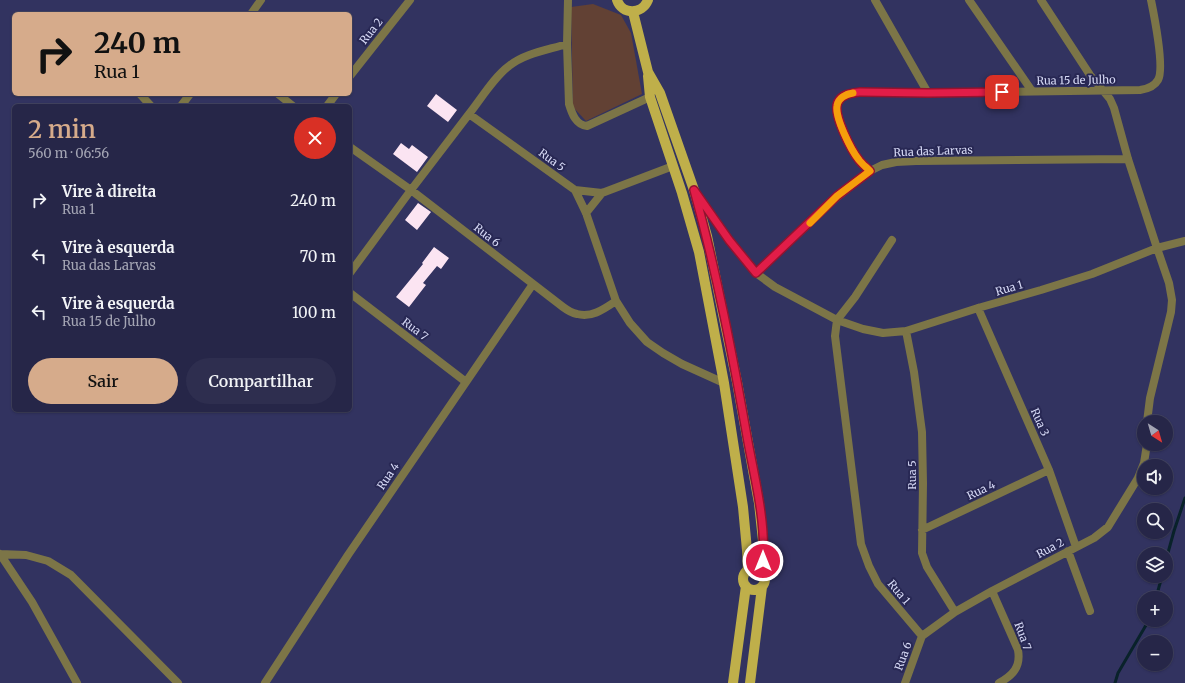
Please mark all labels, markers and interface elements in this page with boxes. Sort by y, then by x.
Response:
street label: Rua 2 [356,15,386,47]
text: 240 m [94,25,181,61]
icon: right [28,28,80,80]
text: Rua 1 [94,60,140,83]
street label: Rua 15 de Julho [1036,72,1116,88]
pin [985,75,1019,109]
icon: arrive [991,81,1013,103]
text: 2 min [28,114,96,145]
button: close [294,117,336,159]
street label: Rua das Larvas [893,143,973,159]
text: 560 m · 06:56 [28,145,109,162]
street label: Rua 5 [536,146,568,174]
text: Vire à direita [62,182,156,201]
icon: right [28,189,50,211]
text: 240 m [290,191,336,210]
text: Rua 1 [62,201,95,218]
street label: Rua 6 [471,220,503,250]
text: Vire à esquerda [62,238,175,257]
icon: left [28,245,50,267]
text: 70 m [300,247,336,266]
text: Rua das Larvas [62,257,156,274]
street label: Rua 1 [994,277,1024,299]
text: Vire à esquerda [62,294,175,313]
icon: left [28,301,50,323]
text: 100 m [292,303,336,322]
text: Rua 15 de Julho [62,313,156,330]
street label: Rua 7 [399,315,431,343]
button: Sair [28,358,178,404]
button: Compartilhar [186,358,336,404]
street label: Rua 3 [1028,406,1052,438]
north arrow [1137,415,1173,451]
map controls [1137,415,1173,671]
button: sound [1137,459,1173,495]
street label: Rua 4 [374,460,402,492]
street label: Rua 5 [905,460,919,490]
street label: Rua 4 [965,477,998,503]
button: search [1137,503,1173,539]
street label: Rua 2 [1034,535,1066,561]
position arrow [742,540,784,582]
button: layers [1137,547,1173,583]
street label: Rua 1 [885,577,913,607]
button: + [1137,591,1173,627]
street label: Rua 7 [1011,620,1035,652]
button: − [1137,635,1173,671]
street label: Rua 6 [891,639,915,672]

